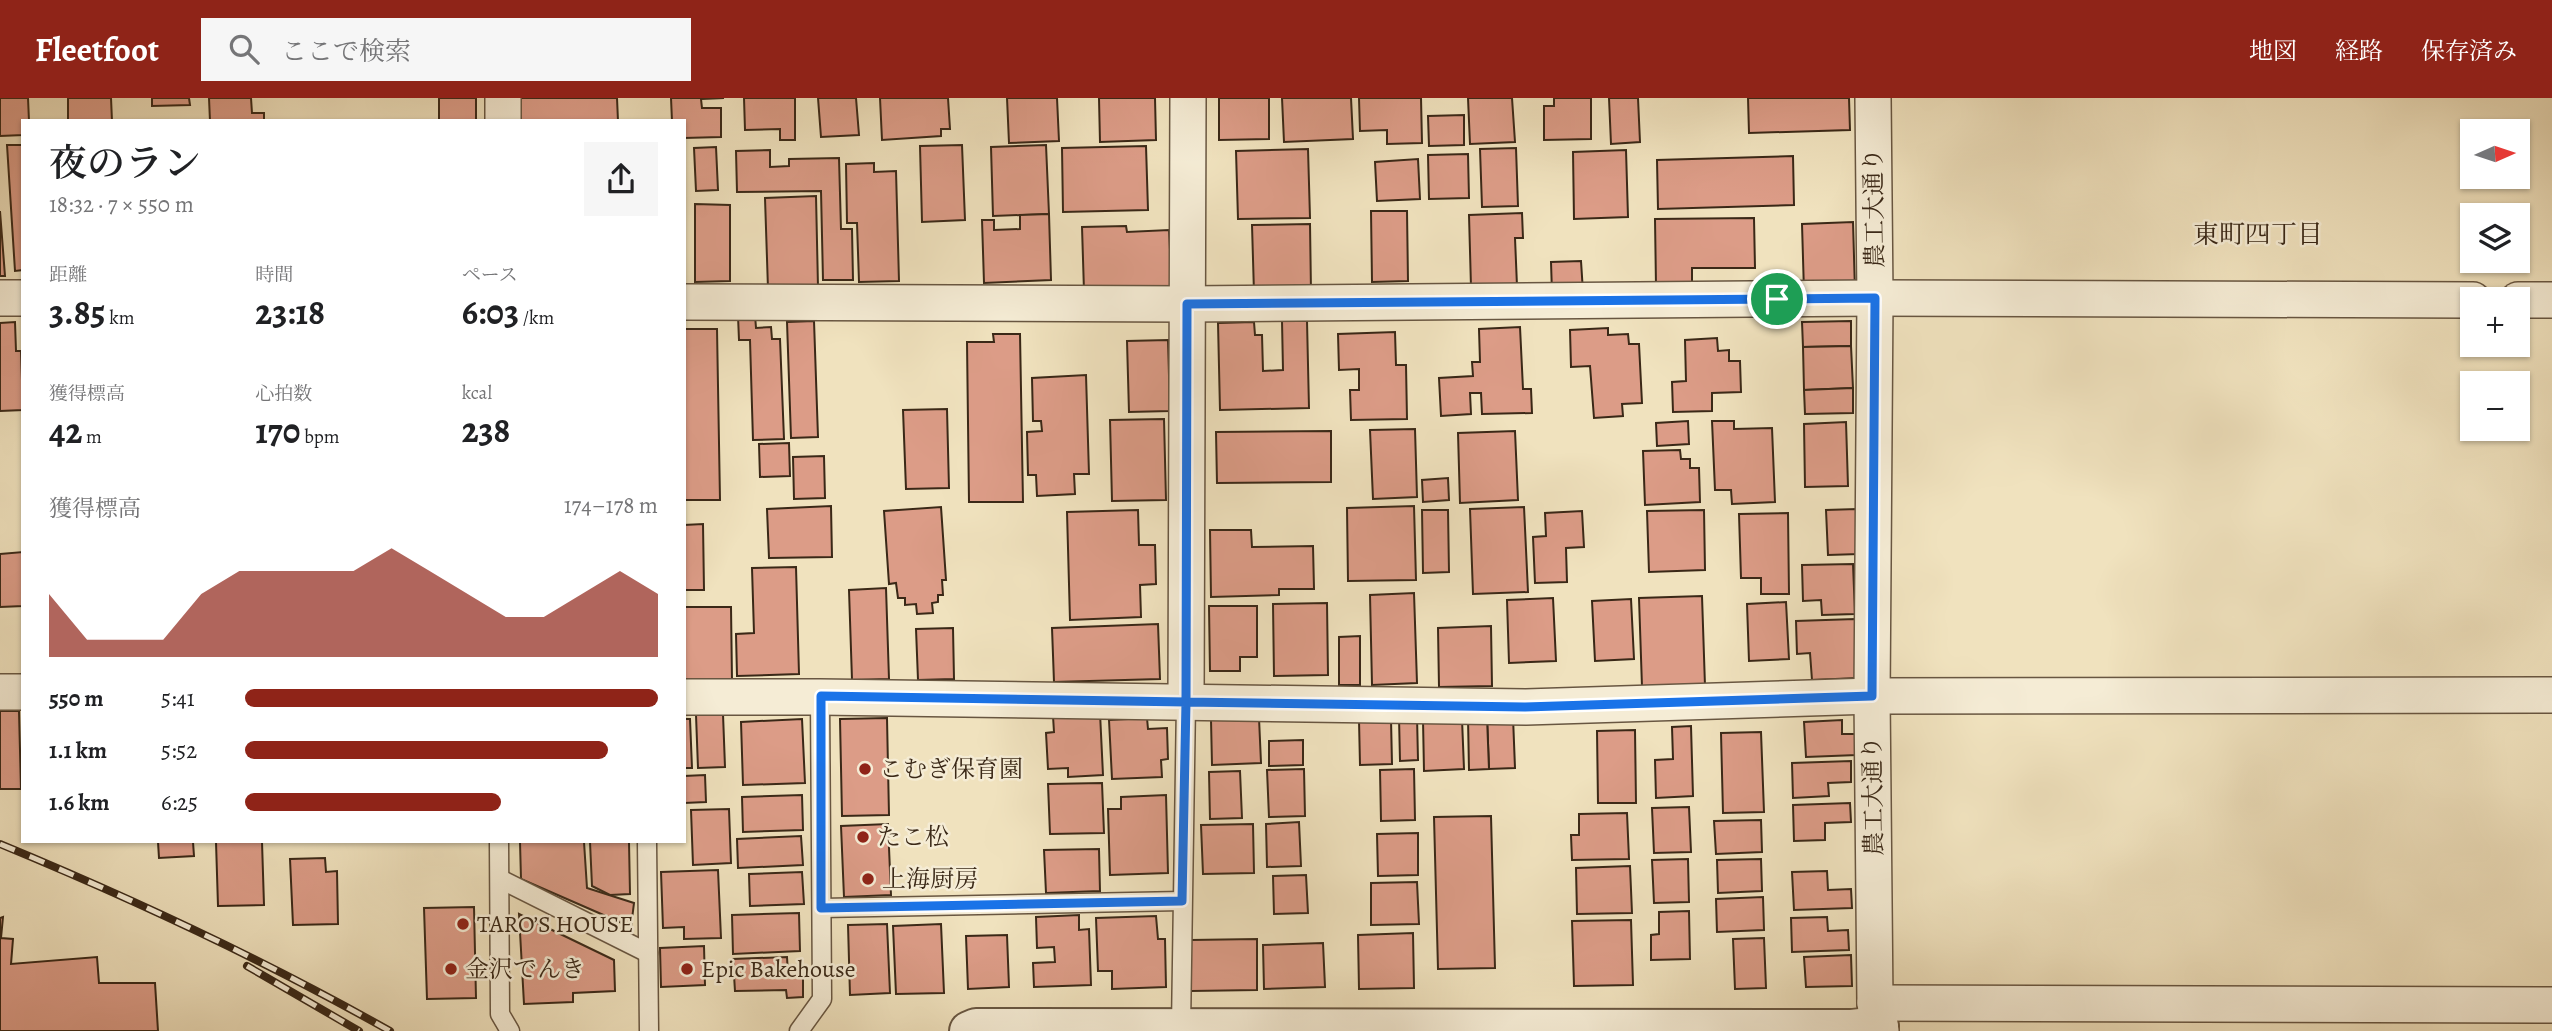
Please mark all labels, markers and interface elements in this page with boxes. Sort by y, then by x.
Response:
search box [201,18,691,81]
text: Fleetfoot [35,27,159,72]
icon: search [225,30,263,68]
text: ここで検索 [281,34,411,69]
text: 地図 [2249,35,2297,67]
text: 経路 [2335,35,2383,67]
text: 保存済み [2421,35,2517,67]
north arrow [2460,119,2530,189]
map controls [2460,119,2530,441]
text: 夜のラン [49,137,201,189]
button: share [584,142,658,216]
street label: 農工大通り [1857,148,1891,268]
text: 18:32 · 7 × 550 m [49,189,194,220]
button: layers [2460,203,2530,273]
district label: 東町四丁目 [2193,217,2323,252]
text: 距離 [49,262,87,288]
text: 時間 [255,262,293,288]
text: ペース [462,262,518,288]
pin [1747,269,1807,329]
icon: arrive [1758,280,1796,318]
button: + [2460,287,2530,357]
text: 3.85 [49,288,105,336]
text: 23:18 [255,288,325,336]
text: 6:03 [462,288,519,336]
text: km [105,305,134,331]
text: /km [519,305,554,331]
button: − [2460,371,2530,441]
text: kcal [462,380,492,406]
text: 獲得標高 [49,381,125,407]
text: 心拍数 [255,381,312,407]
text: 238 [462,406,510,454]
text: 42 [49,407,82,455]
text: 170 [255,407,300,455]
text: m [82,424,102,450]
text: bpm [300,424,340,450]
text: 174–178 m [564,490,658,521]
text: 獲得標高 [49,493,141,524]
text: 550 m [49,683,104,714]
text: 5:41 [161,683,195,714]
text: 1.1 km [49,735,107,766]
text: 5:52 [161,735,197,766]
street label: 農工大通り [1856,736,1890,856]
place label: こむぎ保育園 [879,753,1023,785]
marker: こむぎ保育園 [857,761,873,777]
text: 1.6 km [49,787,109,818]
text: 6:25 [161,787,198,818]
place label: たこ松 [877,821,949,853]
marker: たこ松 [855,829,871,845]
place label: 上海厨房 [882,863,978,895]
marker: 上海厨房 [860,871,876,887]
place label: TARO’S HOUSE [477,908,633,940]
marker: TARO’S HOUSE [455,916,471,932]
place label: 金沢でんき [465,953,585,985]
place label: Epic Bakehouse [701,953,855,985]
marker: 金沢でんき [443,961,459,977]
marker: Epic Bakehouse [679,961,695,977]

